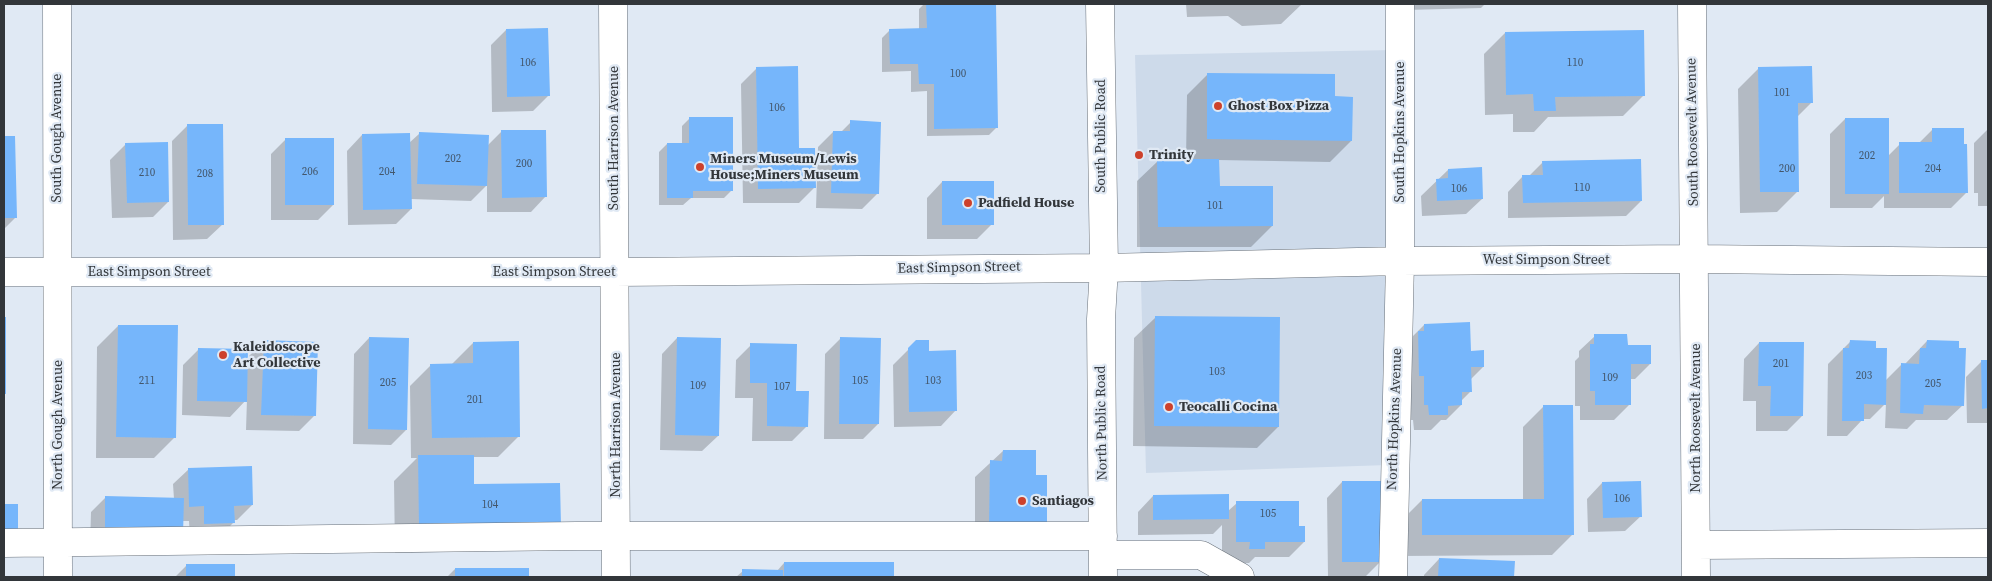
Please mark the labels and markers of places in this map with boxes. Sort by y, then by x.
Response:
place label: Ghost Box Pizza [1228,98,1329,114]
marker: Ghost Box Pizza [1212,100,1224,112]
place label: Trinity [1149,147,1194,163]
marker: Trinity [1133,149,1145,161]
place label: Miners Museum/Lewis House;Miners Museum [710,151,859,184]
marker: Miners Museum/Lewis House;Miners Museum [694,161,706,173]
place label: Padfield House [978,195,1074,211]
marker: Padfield House [962,197,974,209]
place label: Kaleidoscope Art Collective [233,339,321,372]
marker: Kaleidoscope Art Collective [217,349,229,361]
place label: Teocalli Cocina [1179,399,1277,415]
marker: Teocalli Cocina [1163,401,1175,413]
place label: Santiagos [1032,493,1094,509]
marker: Santiagos [1016,495,1028,507]

